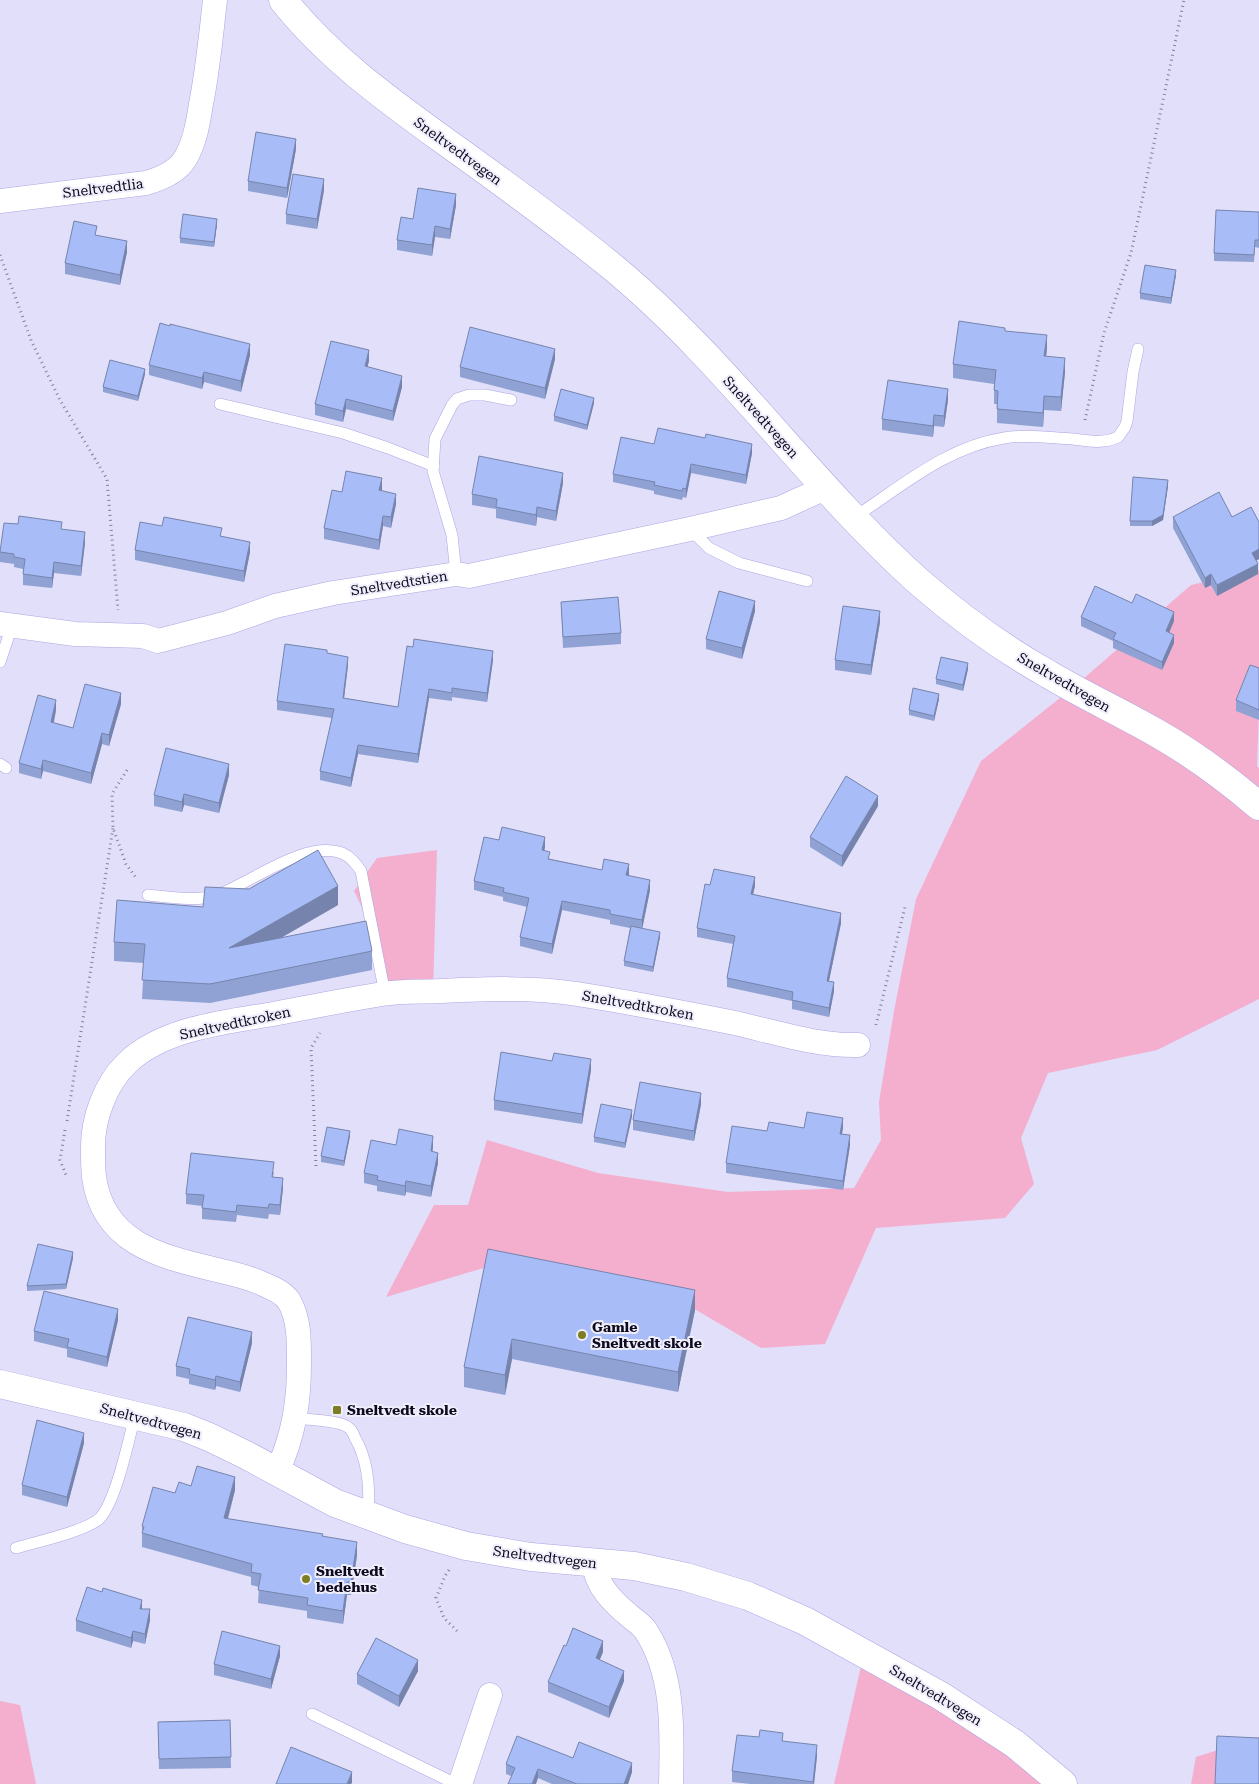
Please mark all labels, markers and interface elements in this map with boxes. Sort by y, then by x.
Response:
street label: Sneltvedtvegen [411,114,505,188]
street label: Sneltvedtlia [62,175,145,201]
street label: Sneltvedtvegen [720,373,802,461]
street label: Sneltvedtstien [349,567,449,599]
street label: Sneltvedtvegen [1015,649,1113,715]
street label: Sneltvedtkroken [581,987,695,1023]
street label: Sneltvedtkroken [178,1003,292,1043]
place label: Gamle Sneltvedt skole [592,1319,702,1351]
marker: Gamle Sneltvedt skole [576,1329,588,1341]
street label: Sneltvedtvegen [98,1400,204,1442]
place label: Sneltvedt skole [347,1402,457,1418]
marker: Sneltvedt skole [331,1404,343,1416]
street label: Sneltvedtvegen [492,1543,598,1571]
place label: Sneltvedt bedehus [316,1563,384,1595]
marker: Sneltvedt bedehus [300,1573,312,1585]
street label: Sneltvedtvegen [887,1661,985,1729]

